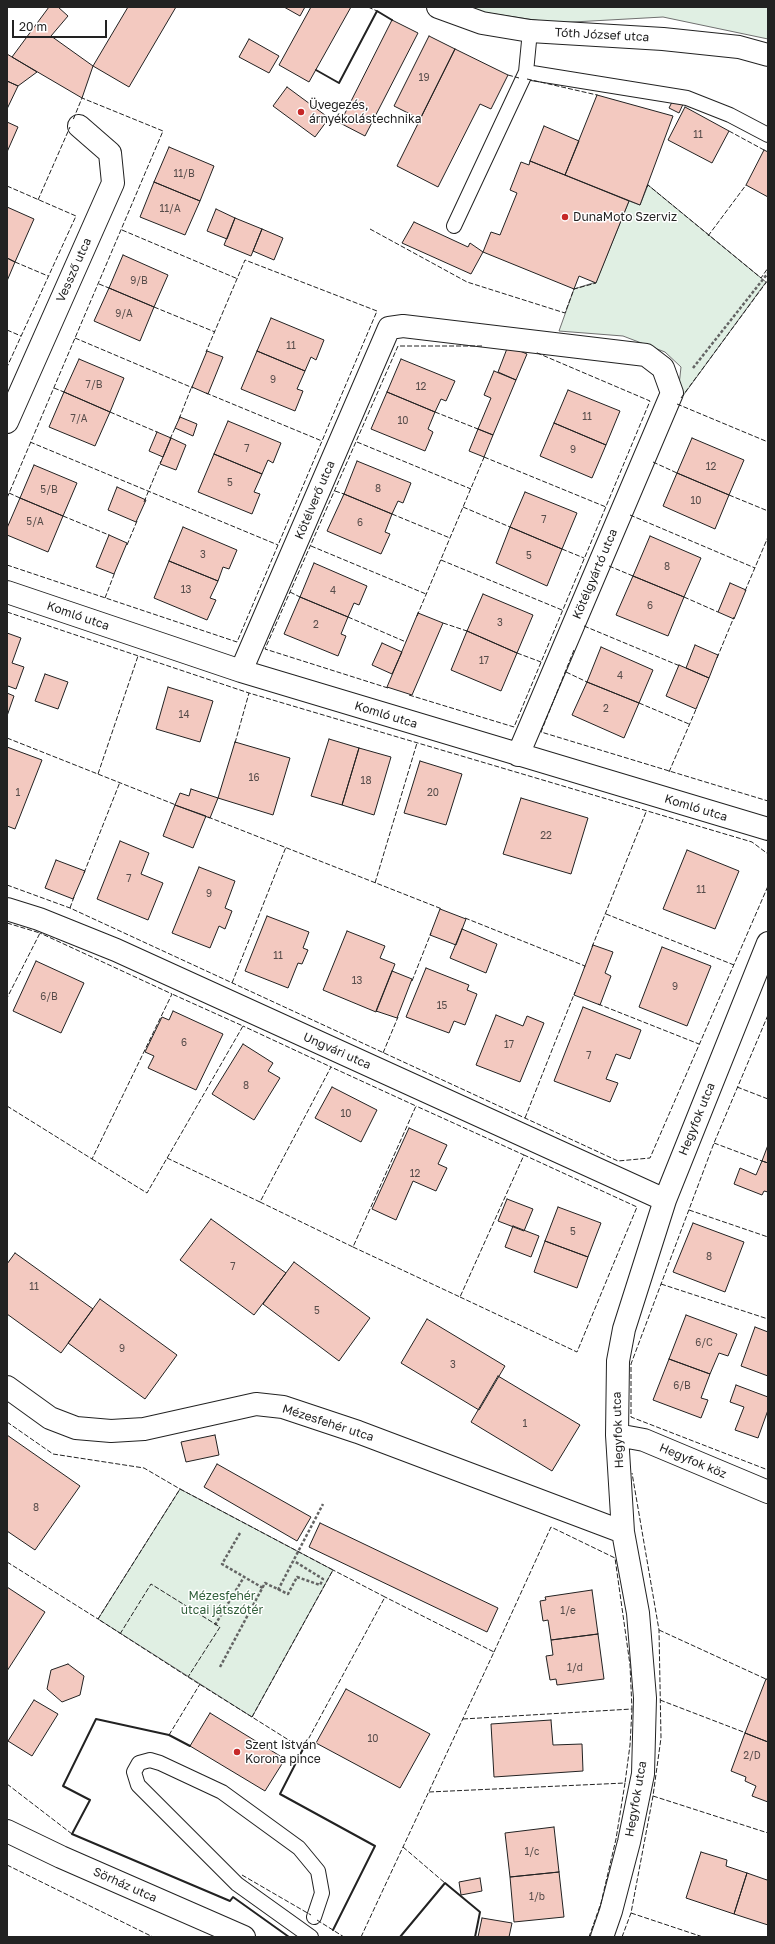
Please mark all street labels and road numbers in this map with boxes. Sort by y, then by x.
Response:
street label: Tóth József utca [554,25,650,45]
street label: Vessző utca [53,236,95,304]
street label: Kötélverő utca [292,458,338,542]
street label: Kötélgyártó utca [570,527,620,621]
street label: Komló utca [45,599,111,633]
street label: Komló utca [353,699,419,731]
street label: Komló utca [663,792,729,824]
street label: Ungvári utca [301,1030,373,1072]
street label: Hegyfok utca [676,1081,718,1157]
street label: Hegyfok utca [609,1391,627,1469]
street label: Mézesfehér utca [280,1401,376,1445]
street label: Hegyfok köz [657,1440,729,1482]
street label: Hegyfok utca [622,1760,650,1838]
street label: Sörház utca [91,1865,159,1905]

